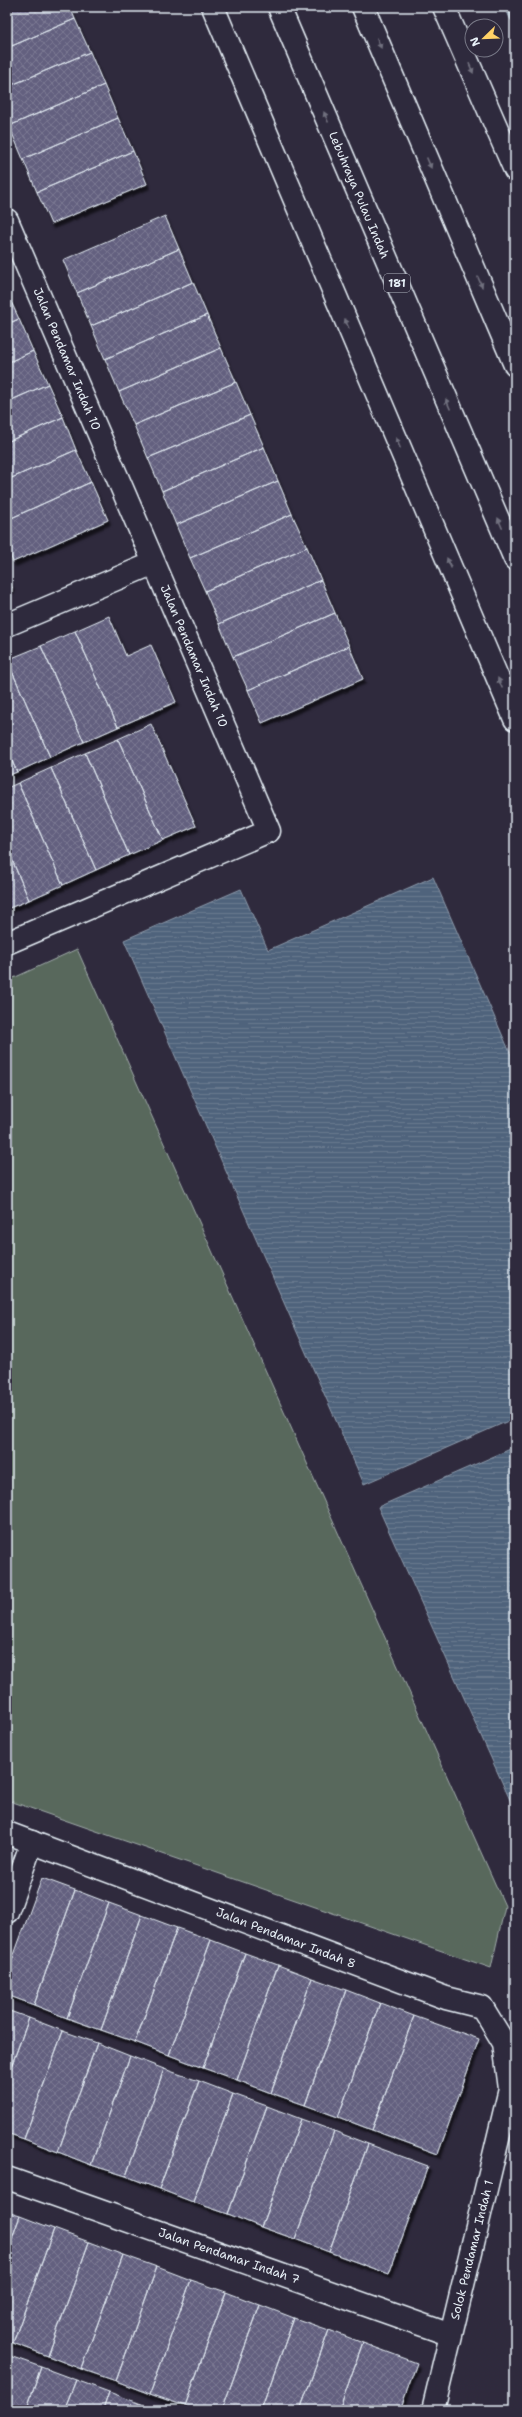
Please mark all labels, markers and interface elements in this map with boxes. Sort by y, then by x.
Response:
north arrow [464,18,504,58]
text: N [467,35,484,49]
one-way arrow [376,37,382,49]
one-way arrow [468,63,474,75]
one-way arrow [322,110,328,122]
street label: Lebuhraya Pulau Indah [325,129,393,261]
one-way arrow [426,157,432,168]
road number: 181 [384,274,410,292]
one-way arrow [477,277,483,288]
street label: Jalan Pendamar Indah 10 [30,285,104,433]
one-way arrow [344,317,350,329]
one-way arrow [445,397,451,409]
one-way arrow [395,438,401,449]
one-way arrow [496,517,502,529]
one-way arrow [446,558,452,569]
street label: Jalan Pendamar Indah 10 [157,582,231,730]
one-way arrow [496,676,502,688]
street label: Jalan Pendamar Indah 8 [214,1904,358,1972]
street label: Solok Pendamar Indah 1 [447,2178,497,2322]
street label: Jalan Pendamar Indah 7 [156,2224,302,2288]

